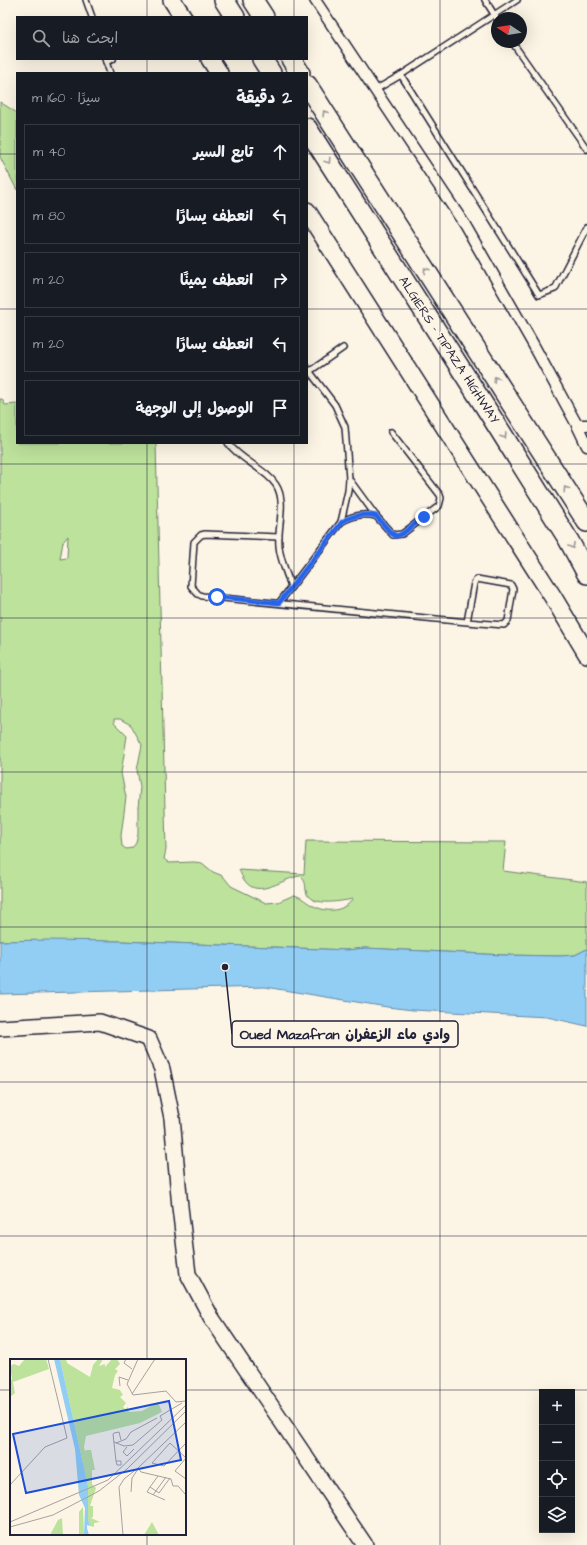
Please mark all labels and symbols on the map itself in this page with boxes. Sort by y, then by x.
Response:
north arrow [491,12,527,48]
one-way arrow [323,110,330,117]
one-way arrow [323,157,331,164]
one-way arrow [423,267,431,274]
street label: ALGIERS - TIPAZA HIGHWAY [394,273,504,427]
one-way arrow [493,376,501,383]
one-way arrow [499,432,506,439]
one-way arrow [563,486,571,493]
route end [415,508,433,526]
one-way arrow [567,542,574,549]
route start [208,588,226,606]
callout: Oued Mazafran وادي ماء الزعفران [232,1021,458,1047]
text: Oued Mazafran وادي ماء الزعفران [240,1025,450,1045]
inset map [10,1359,186,1535]

